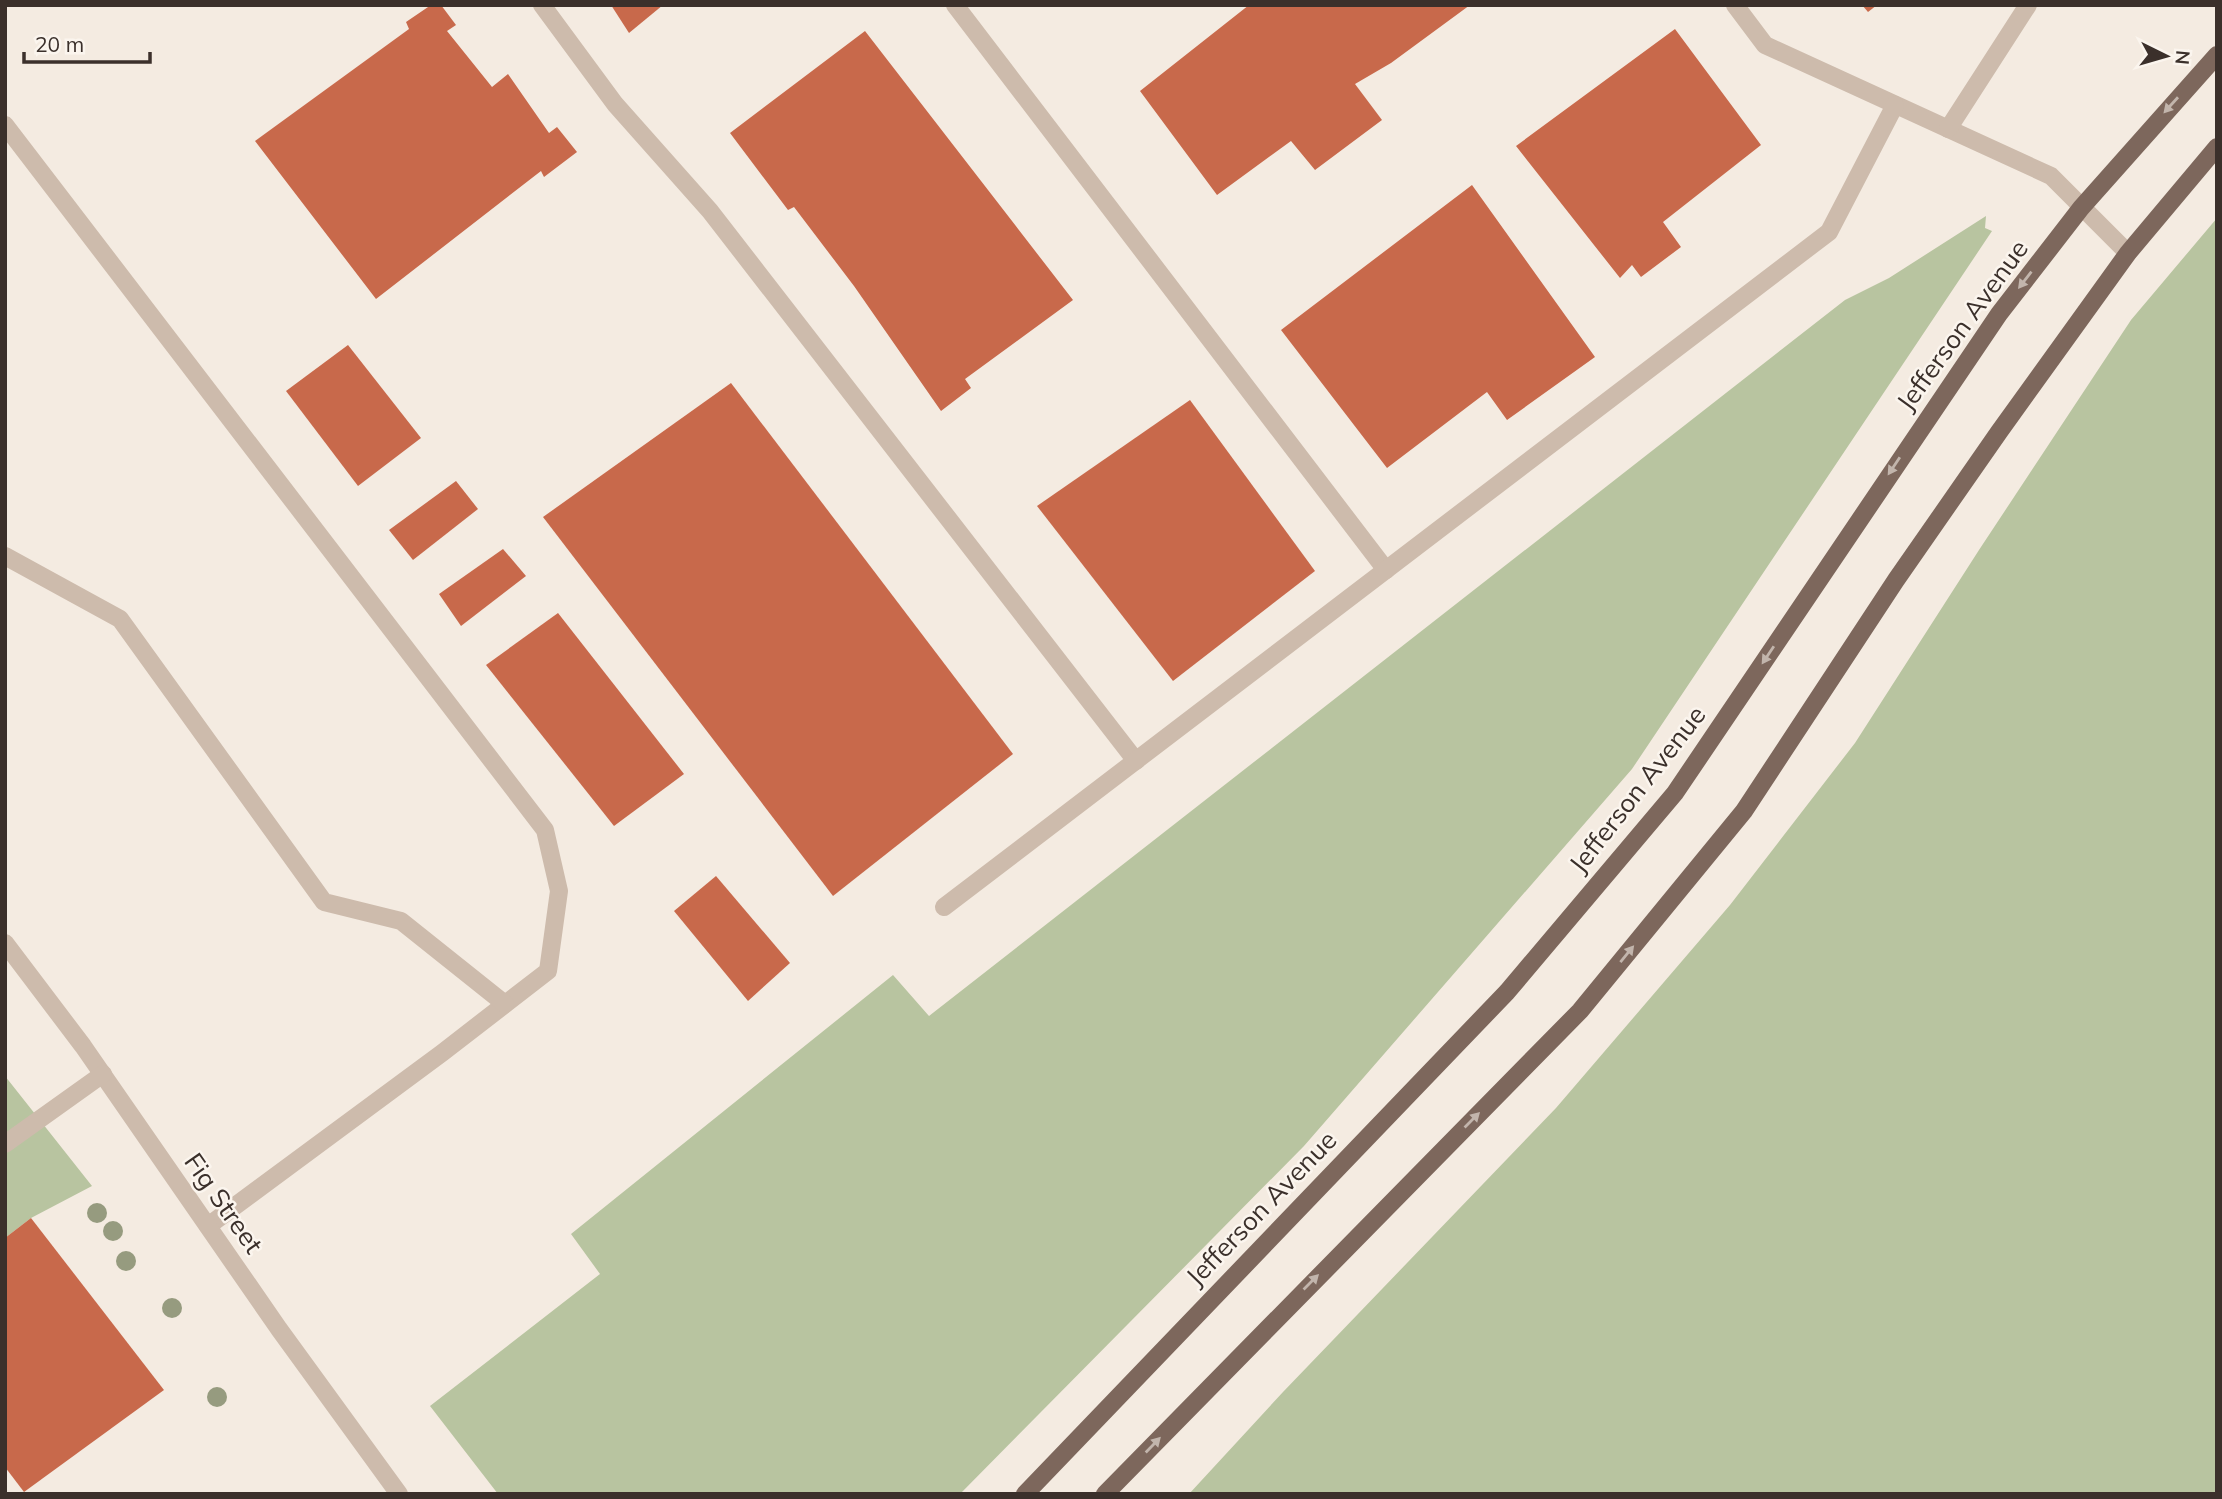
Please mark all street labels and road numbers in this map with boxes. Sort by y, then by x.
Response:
street label: Jefferson Avenue [1889,233,2035,417]
street label: Jefferson Avenue [1561,699,1713,879]
street label: Jefferson Avenue [1179,1123,1343,1293]
street label: Fig Street [177,1146,271,1260]

